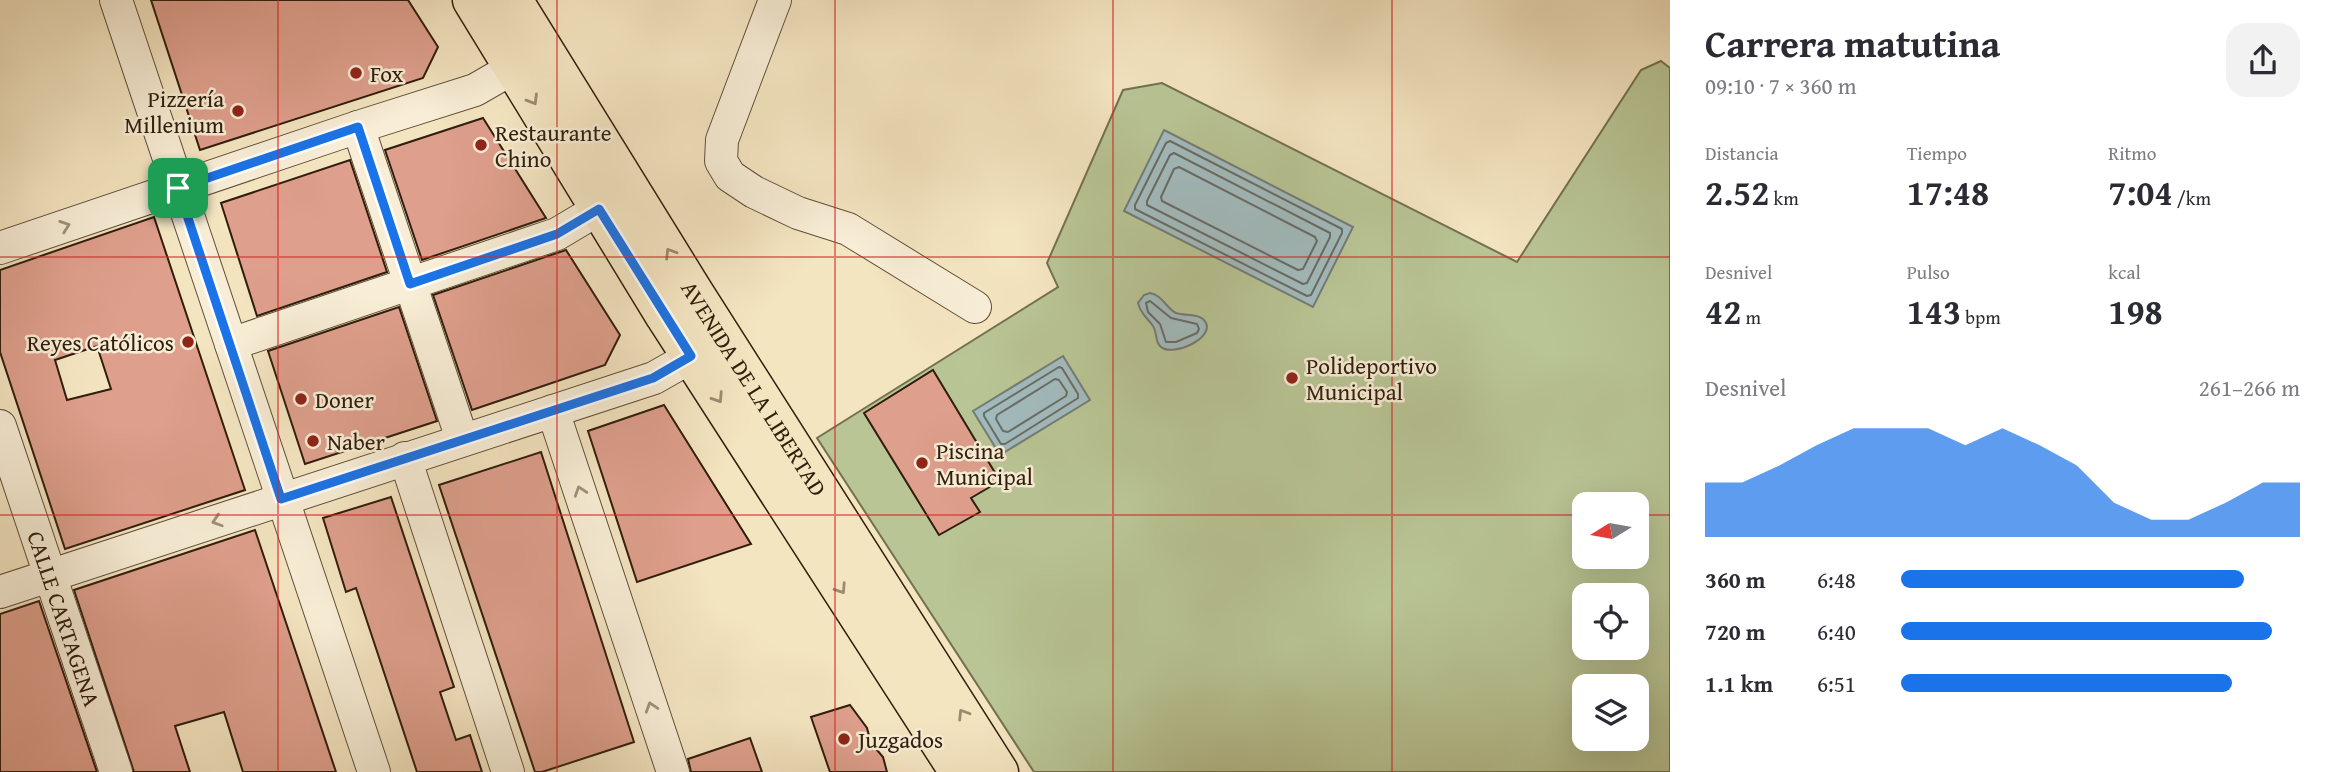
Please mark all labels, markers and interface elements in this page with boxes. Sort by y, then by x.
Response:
text: Carrera matutina [1705,15,2000,71]
button: share [2226,23,2300,97]
place label: Fox [370,57,404,90]
marker: Fox [348,65,364,81]
text: 09:10 · 7 × 360 m [1705,69,1857,102]
place label: Pizzería Millenium [124,82,224,141]
one-way arrow [525,93,538,106]
marker: Pizzería Millenium [230,103,246,119]
place label: Restaurante Chino [495,116,612,175]
marker: Restaurante Chino [473,137,489,153]
text: Distancia [1705,139,1779,167]
text: Tiempo [1907,139,1967,167]
text: Ritmo [2108,139,2157,167]
pin [148,158,208,218]
text: 2.52 [1705,167,1769,218]
text: 17:48 [1907,167,1989,218]
text: 7:04 [2108,167,2173,218]
icon: arrive [159,169,197,207]
text: km [1769,184,1799,212]
text: /km [2173,184,2211,212]
one-way arrow [58,220,70,234]
one-way arrow [665,248,678,261]
text: Desnivel [1705,258,1772,286]
text: Pulso [1907,258,1950,286]
text: kcal [2108,258,2141,286]
street label: AVENIDA DE LA LIBERTAD [674,274,836,502]
text: 42 [1705,286,1741,337]
text: 143 [1907,286,1961,337]
text: 198 [2108,286,2163,337]
text: m [1741,303,1761,331]
text: bpm [1961,303,2001,331]
place label: Reyes Católicos [27,326,174,359]
marker: Reyes Católicos [180,334,196,350]
place label: Polideportivo Municipal [1306,349,1437,408]
marker: Polideportivo Municipal [1284,370,1300,386]
text: Desnivel [1705,371,1786,404]
text: 261–266 m [2199,371,2300,404]
place label: Doner [315,383,374,416]
one-way arrow [709,390,722,403]
marker: Doner [293,391,309,407]
place label: Naber [327,425,386,458]
marker: Naber [305,433,321,449]
place label: Piscina Municipal [936,434,1033,493]
marker: Piscina Municipal [914,455,930,471]
one-way arrow [574,486,588,498]
north arrow [1572,492,1648,569]
map controls [1572,492,1649,751]
one-way arrow [211,512,223,527]
street label: CALLE CARTAGENA [20,527,109,710]
text: 360 m [1705,563,1766,596]
text: 6:48 [1817,563,1856,596]
one-way arrow [832,581,845,594]
button: locate [1572,583,1649,660]
text: 720 m [1705,615,1766,648]
text: 6:40 [1817,615,1856,648]
text: 1.1 km [1705,667,1773,700]
text: 6:51 [1817,667,1856,700]
button: layers [1572,674,1649,751]
one-way arrow [645,702,659,714]
one-way arrow [958,709,971,722]
place label: Juzgados [855,723,943,756]
marker: Juzgados [836,731,852,747]

